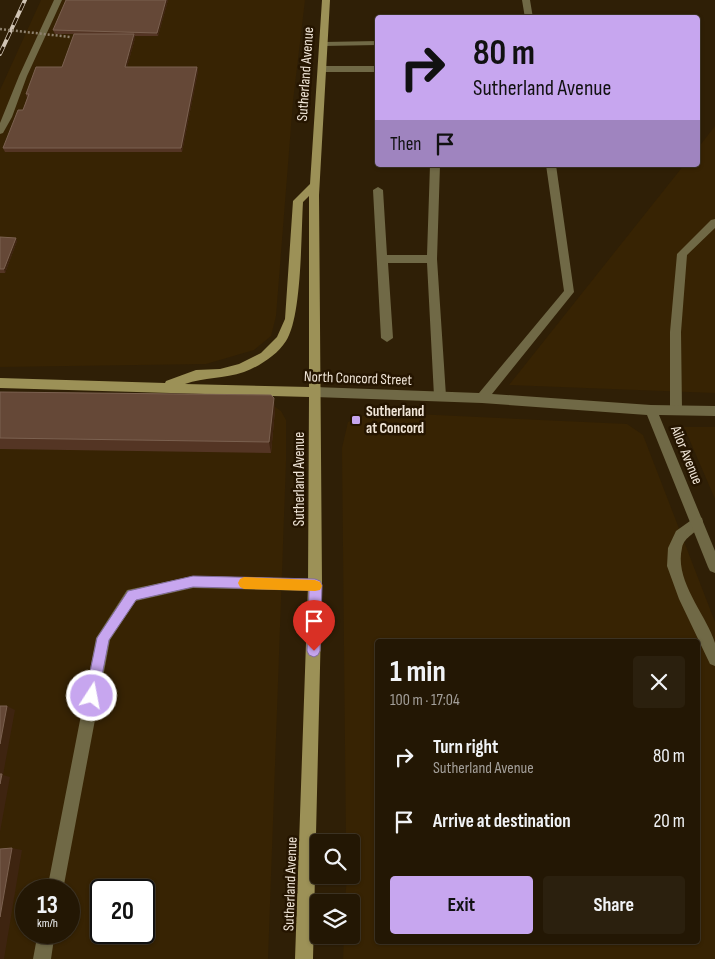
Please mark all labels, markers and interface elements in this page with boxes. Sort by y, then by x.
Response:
street label: Sutherland Avenue [293,26,318,122]
text: 80 m [473,32,535,75]
icon: right [390,35,455,100]
text: Sutherland Avenue [473,75,611,102]
icon: arrive [431,130,459,158]
text: Then [390,133,421,156]
street label: North Concord Street [304,367,413,390]
place label: Sutherland at Concord [366,402,424,438]
marker: Sutherland at Concord [350,414,362,426]
street label: Ailor Avenue [666,422,707,487]
street label: Sutherland Avenue [290,432,309,526]
pin [293,600,335,651]
icon: arrive [300,607,328,635]
text: 1 min [390,654,446,690]
button: close [633,656,685,708]
position arrow [65,669,117,721]
text: 100 m · 17:04 [390,691,460,710]
text: Turn right [433,736,498,759]
icon: right [390,743,418,771]
text: 80 m [653,745,685,768]
text: Sutherland Avenue [433,759,534,778]
icon: arrive [390,808,418,836]
text: Arrive at destination [433,810,571,833]
text: 20 m [653,810,685,833]
map controls [310,834,360,944]
button: search [310,834,360,884]
street label: Sutherland Avenue [279,837,302,931]
button: Exit [390,876,533,934]
button: Share [543,876,685,934]
speed limit sign: 20 [90,879,155,944]
text: 13 [37,890,58,921]
button: layers [310,894,360,944]
text: km/h [37,916,58,931]

